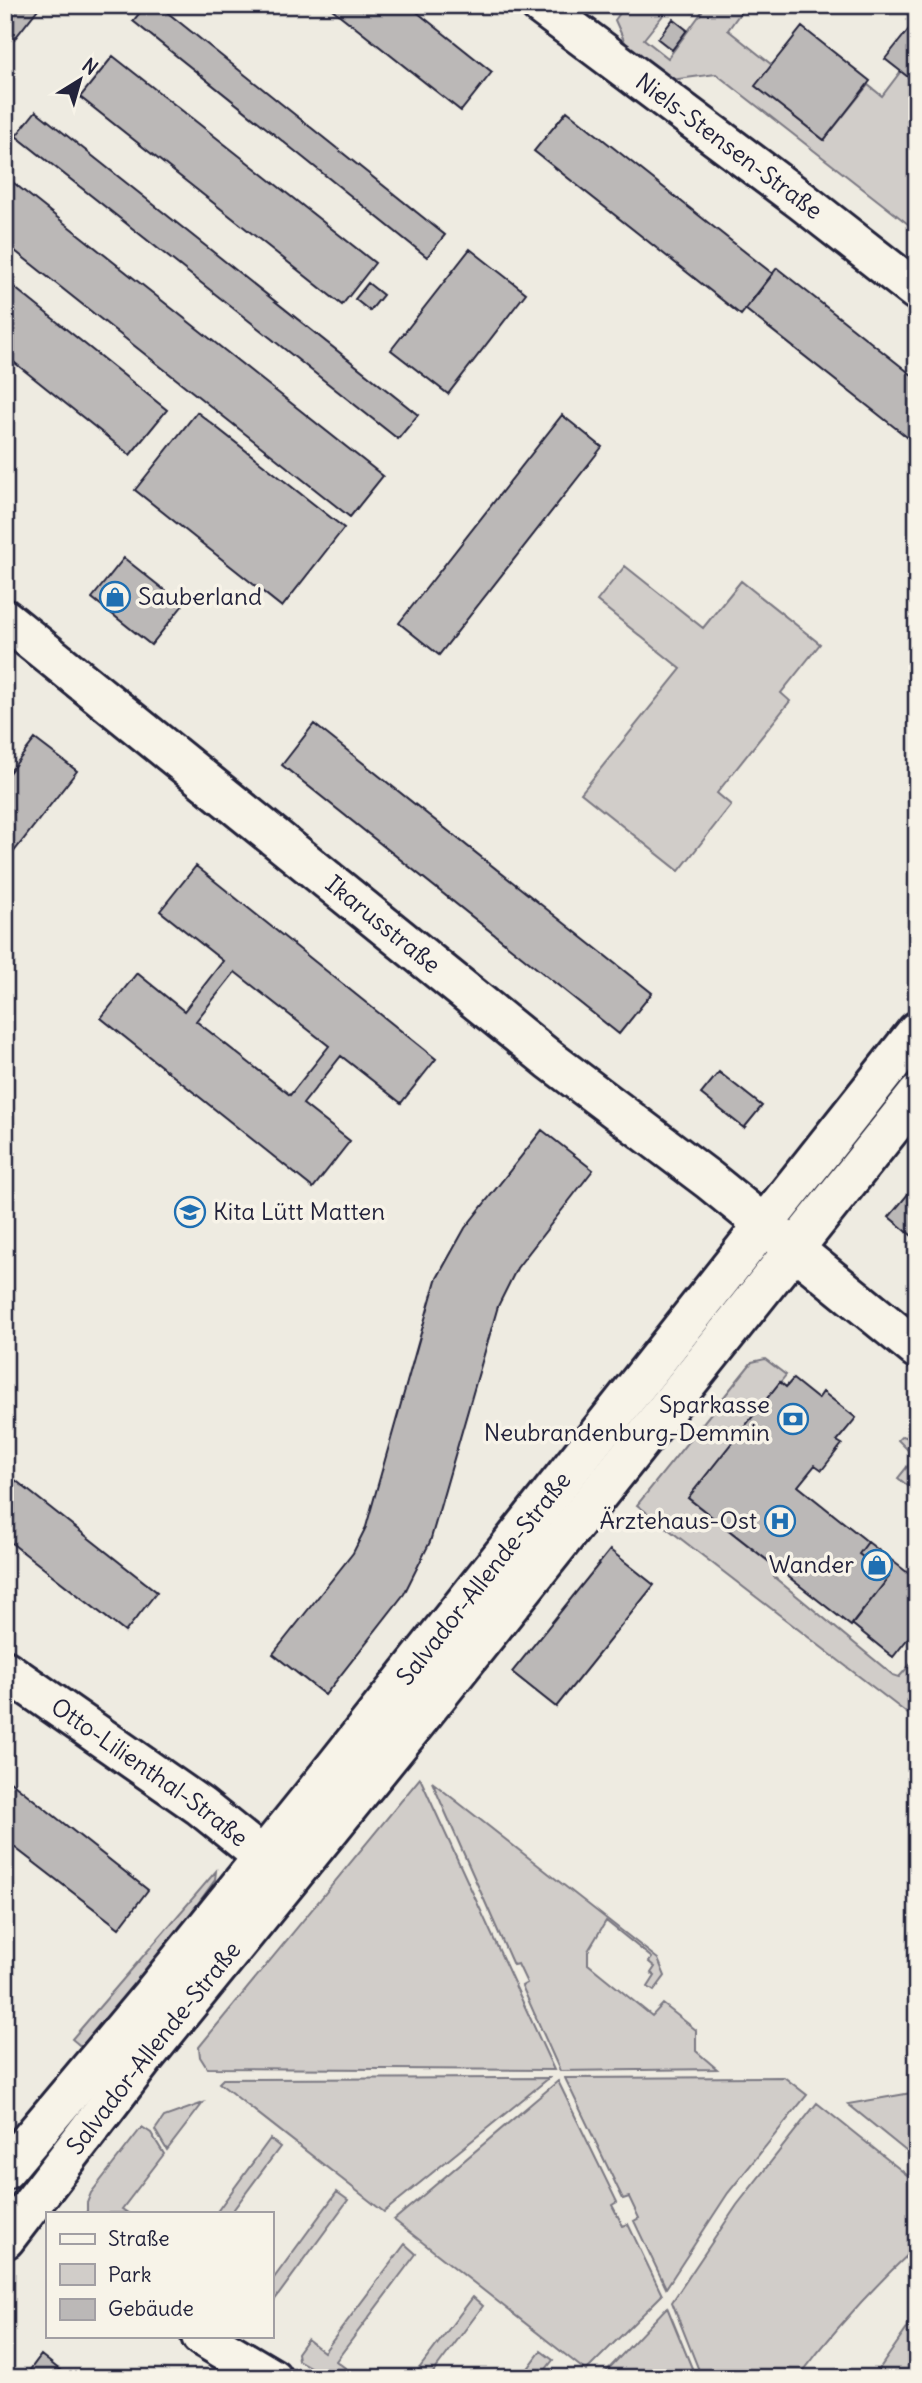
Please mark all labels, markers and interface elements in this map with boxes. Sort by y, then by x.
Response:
north arrow [46,46,116,116]
text: N [78,53,103,80]
street label: Niels-Stensen-Straße [630,66,829,225]
shop icon: Sauberland [98,580,132,614]
place label: Sauberland [138,581,262,611]
street label: Ikarusstraße [320,868,447,979]
school or university icon: Kita Lütt Matten [173,1195,207,1229]
place label: Kita Lütt Matten [213,1196,385,1226]
place label: Sparkasse Neubrandenburg-Demmin [484,1389,770,1447]
bank icon: Sparkasse Neubrandenburg-Demmin [776,1402,810,1436]
street label: Salvador-Allende-Straße [390,1465,577,1691]
hospital icon: Ärztehaus-Ost [763,1504,797,1538]
place label: Ärztehaus-Ost [600,1505,757,1535]
shop icon: Wander [860,1548,894,1582]
place label: Wander [769,1549,854,1579]
street label: Otto-Lilienthal-Straße [46,1691,254,1853]
street label: Salvador-Allende-Straße [59,1935,247,2160]
legend [46,2212,273,2338]
text: Straße [108,2225,169,2252]
text: Park [108,2261,151,2288]
text: Gebäude [108,2295,194,2322]

